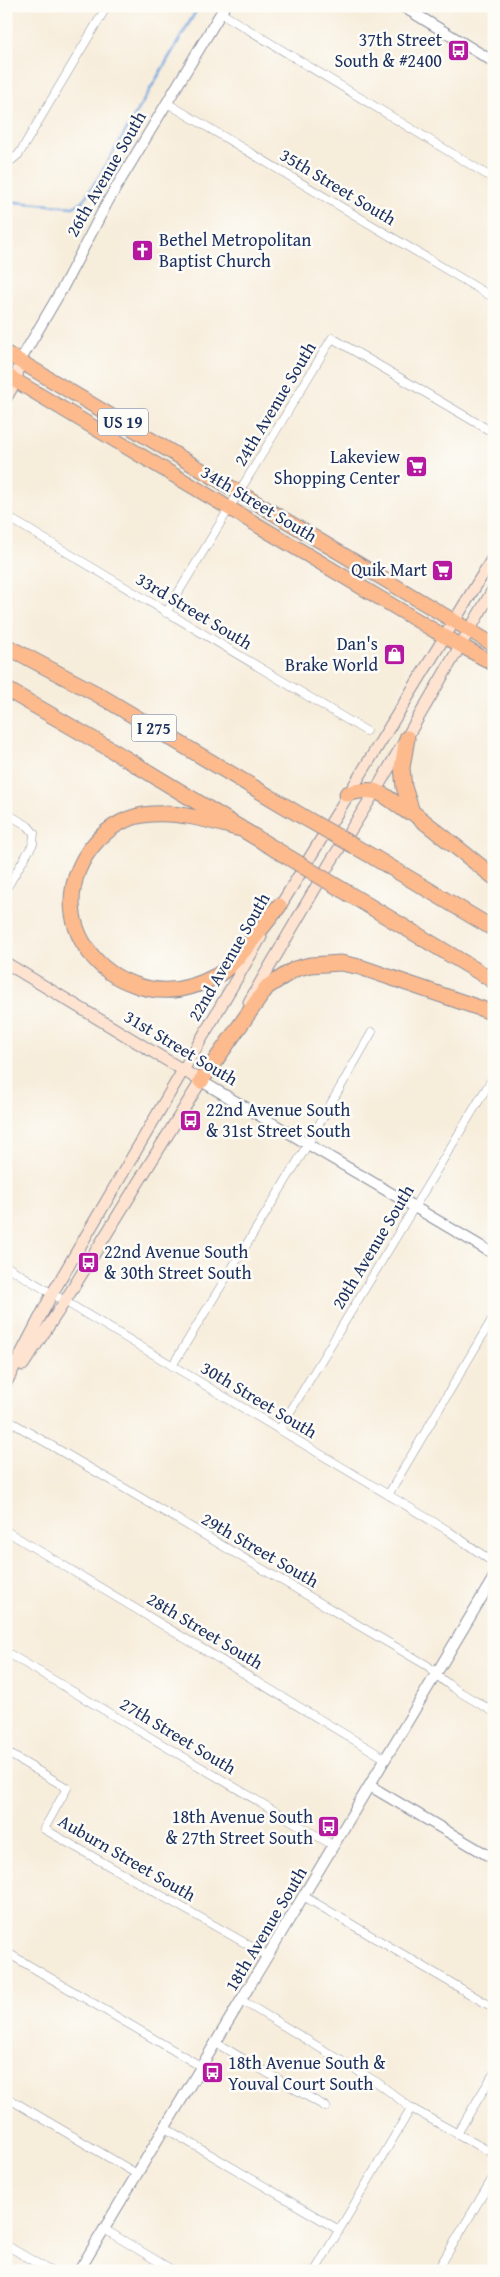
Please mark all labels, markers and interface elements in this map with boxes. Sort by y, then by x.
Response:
place label: 37th Street South & #2400 [334,26,443,74]
bus stop icon: 37th Street South & #2400 [446,38,470,62]
street label: 26th Avenue South [59,106,153,242]
street label: 35th Street South [275,141,402,232]
place label: Bethel Metropolitan Baptist Church [159,226,311,274]
church icon: Bethel Metropolitan Baptist Church [131,238,155,262]
street label: 24th Avenue South [227,336,323,471]
road number: US 19 [98,408,148,436]
place label: Lakeview Shopping Center [274,443,401,491]
supermarket icon: Lakeview Shopping Center [404,455,428,479]
street label: 34th Street South [196,458,323,549]
place label: Quik Mart [351,556,428,583]
supermarket icon: Quik Mart [431,558,455,582]
street label: 33rd Street South [131,565,258,656]
place label: Dan's Brake World [285,630,378,678]
shop icon: Dan's Brake World [382,642,406,666]
road number: I 275 [132,714,176,741]
street label: 22nd Avenue South [181,887,276,1026]
street label: 31st Street South [119,1003,243,1092]
place label: 22nd Avenue South & 31st Street South [206,1096,351,1144]
bus stop icon: 22nd Avenue South & 31st Street South [178,1108,202,1132]
street label: 20th Avenue South [325,1179,421,1314]
place label: 22nd Avenue South & 30th Street South [104,1238,252,1286]
bus stop icon: 22nd Avenue South & 30th Street South [76,1250,100,1274]
street label: 30th Street South [196,1354,323,1445]
street label: 29th Street South [197,1505,324,1594]
street label: 28th Street South [142,1585,269,1676]
street label: 27th Street South [115,1690,242,1781]
place label: 18th Avenue South & 27th Street South [165,1803,313,1851]
street label: Auburn Street South [53,1807,201,1908]
bus stop icon: 18th Avenue South & 27th Street South [317,1815,341,1839]
street label: 18th Avenue South [218,1861,314,1996]
place label: 18th Avenue South & Youval Court South [228,2049,386,2097]
bus stop icon: 18th Avenue South & Youval Court South [200,2061,224,2085]

